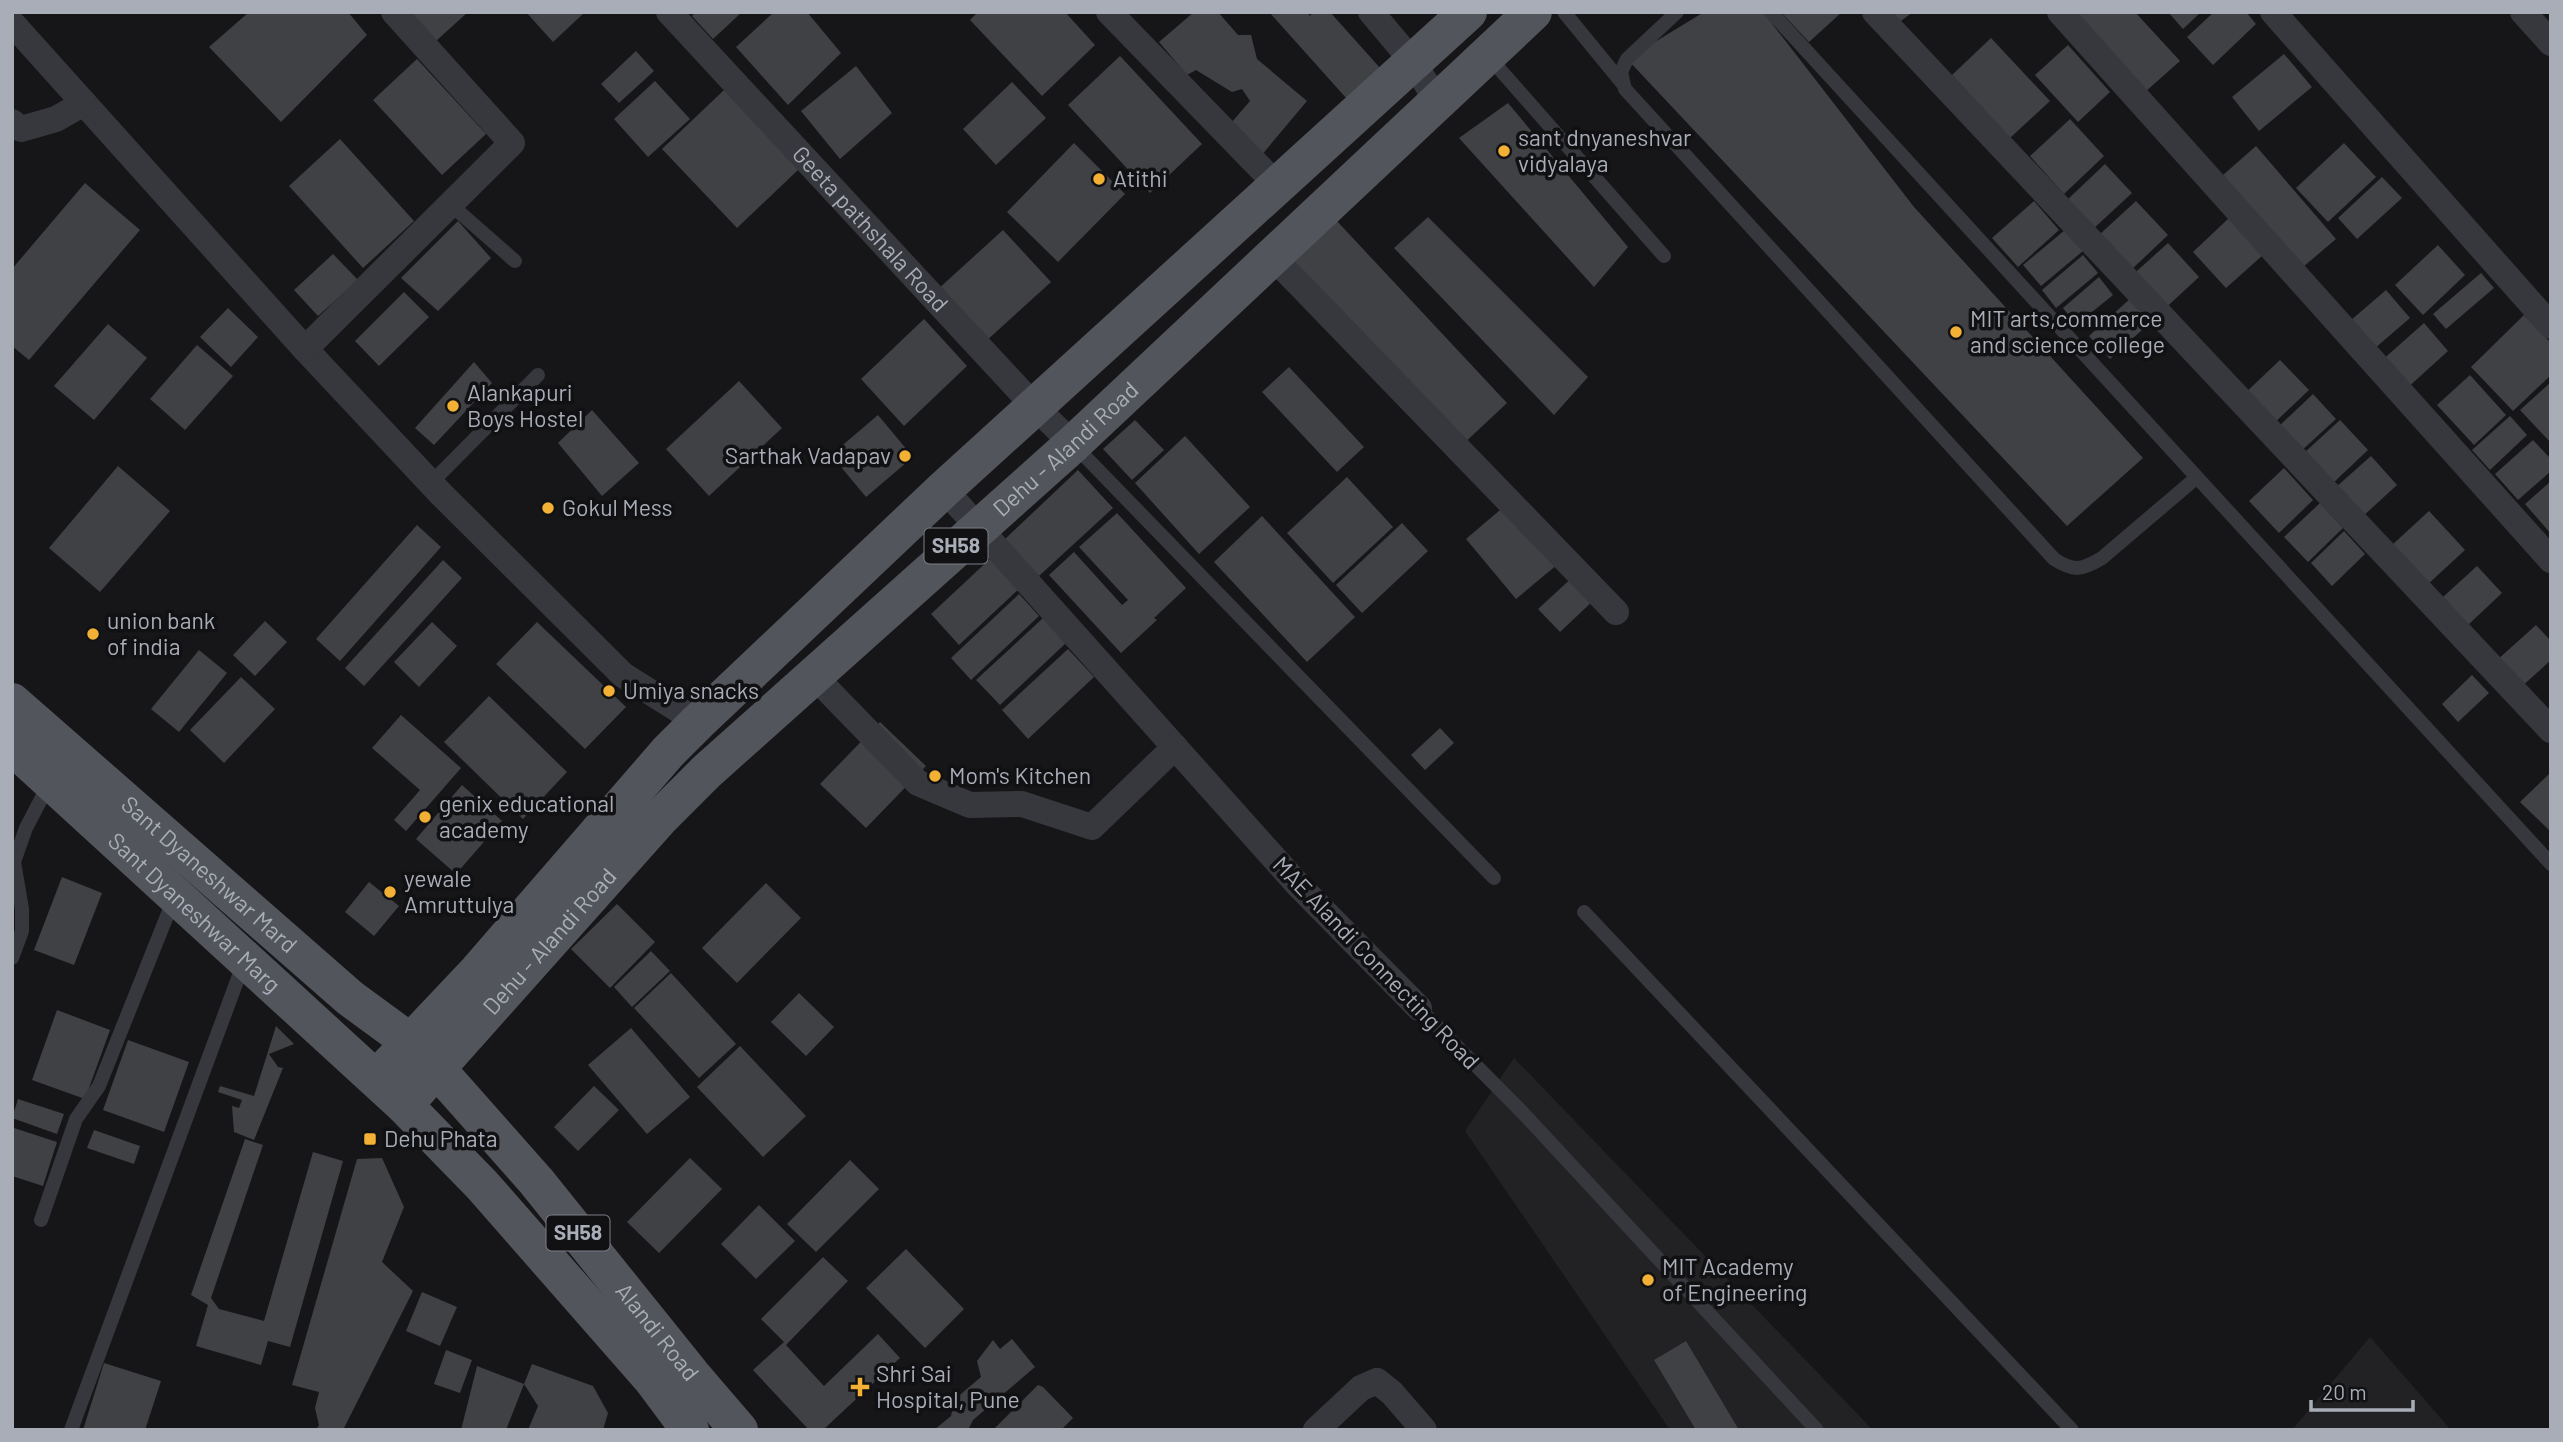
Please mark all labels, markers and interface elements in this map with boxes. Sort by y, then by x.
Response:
place label: sant dnyaneshvar vidyalaya [1518,123,1692,177]
street label: Geeta pathshala Road [787,140,955,317]
marker: sant dnyaneshvar vidyalaya [1496,143,1512,159]
place label: Atithi [1113,164,1168,192]
marker: Atithi [1091,171,1107,187]
place label: MIT arts,commerce and science college [1970,304,2165,358]
marker: MIT arts,commerce and science college [1948,324,1964,340]
street label: Dehu - Alandi Road [987,375,1144,522]
place label: Alankapuri Boys Hostel [467,378,583,432]
marker: Alankapuri Boys Hostel [445,398,461,414]
place label: Sarthak Vadapav [725,441,891,469]
marker: Sarthak Vadapav [897,448,913,464]
place label: Gokul Mess [562,493,673,521]
marker: Gokul Mess [540,500,556,516]
road number: SH58 [925,528,988,564]
place label: union bank of india [107,606,215,660]
marker: union bank of india [85,626,101,642]
place label: Umiya snacks [623,676,759,704]
marker: Umiya snacks [601,683,617,699]
place label: Mom's Kitchen [949,761,1091,789]
marker: Mom's Kitchen [927,768,943,784]
street label: Sant Dyaneshwar Mard [116,789,303,958]
place label: genix educational academy [439,789,614,843]
marker: genix educational academy [417,809,433,825]
street label: Sant Dyaneshwar Marg [103,826,287,998]
street label: MAE Alandi Connecting Road [1268,850,1486,1075]
street label: Dehu - Alandi Road [476,862,622,1020]
place label: yewale Amruttulya [404,864,514,918]
marker: yewale Amruttulya [382,884,398,900]
place label: Dehu Phata [384,1124,498,1152]
marker: Dehu Phata [362,1131,378,1147]
road number: SH58 [546,1216,610,1250]
place label: MIT Academy of Engineering [1662,1252,1807,1306]
marker: MIT Academy of Engineering [1640,1272,1656,1288]
street label: Alandi Road [610,1277,706,1386]
place label: Shri Sai Hospital, Pune [876,1359,1020,1413]
scale bar [2311,1368,2412,1412]
marker: Shri Sai Hospital, Pune [850,1377,870,1397]
text: 20 m [2322,1379,2367,1404]

